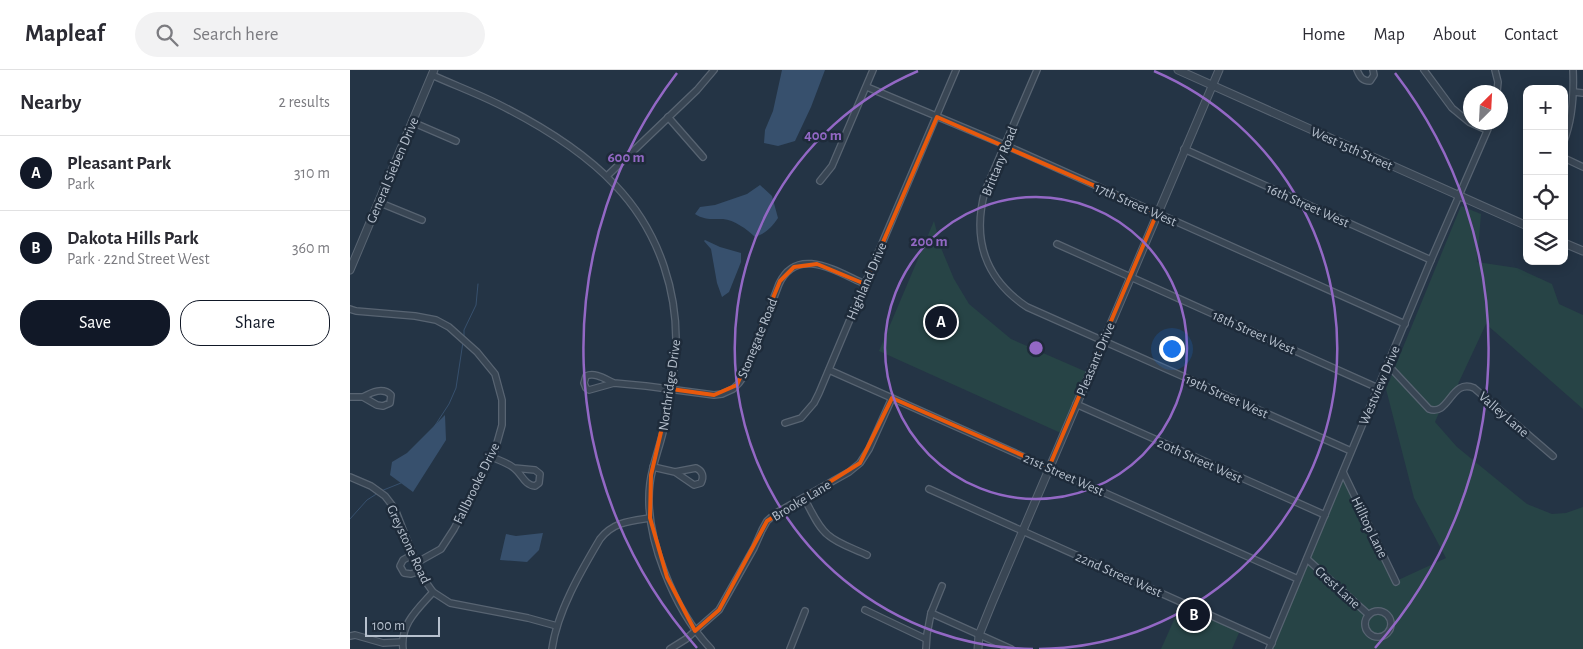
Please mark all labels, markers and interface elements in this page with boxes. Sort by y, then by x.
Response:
search box [135,12,485,57]
icon: search [153,21,181,49]
text: Mapleaf [25,22,105,46]
text: Search here [193,25,279,44]
text: Home [1302,26,1345,44]
text: Map [1373,26,1405,44]
text: About [1433,26,1476,44]
text: Contact [1504,26,1558,44]
north arrow [1463,85,1508,130]
map controls [1523,85,1568,265]
button: + [1523,85,1568,130]
text: Nearby [20,92,81,113]
text: 2 results [278,94,330,110]
street label: General Sieben Drive [364,115,422,225]
street label: Brittany Road [980,125,1020,198]
street label: West 15th Street [1309,125,1395,173]
text: 400 m [804,128,842,143]
button: − [1523,130,1568,175]
text: 600 m [607,150,645,165]
text: Pleasant Park [67,154,171,173]
text: A [31,165,41,181]
text: 310 m [294,165,330,181]
button: locate [1523,175,1568,220]
text: Park [67,176,95,192]
street label: 17th Street West [1093,181,1179,229]
street label: 16th Street West [1264,181,1351,231]
button: layers [1523,220,1568,265]
text: Dakota Hills Park [67,229,199,248]
text: 200 m [910,234,948,249]
text: B [31,240,41,256]
text: 360 m [292,240,330,256]
street label: Highland Drive [844,241,890,322]
text: Park · 22nd Street West [67,251,210,267]
street label: Stonegate Road [735,296,780,380]
button: Save [20,300,170,346]
button: Share [180,300,330,346]
pin: A [925,303,957,341]
street label: 18th Street West [1210,308,1297,358]
street label: Pleasant Drive [1074,321,1118,398]
your location [1159,336,1185,362]
street label: Northridge Drive [657,339,683,432]
centre of rings [1027,339,1045,357]
street label: Westview Drive [1357,344,1403,427]
street label: 19th Street West [1183,372,1270,422]
street label: Valley Lane [1476,389,1531,440]
street label: 20th Street West [1155,436,1245,486]
street label: Fallbrooke Drive [451,441,503,526]
street label: 21st Street West [1021,451,1106,499]
street label: Brooke Lane [769,478,834,524]
street label: Hilltop Lane [1348,495,1390,560]
street label: Greystone Road [384,503,432,586]
street label: 22nd Street West [1073,550,1164,600]
street label: Crest Lane [1312,564,1363,612]
pin: B [1178,596,1210,634]
scale bar [365,614,440,637]
text: 100 m [372,619,405,633]

